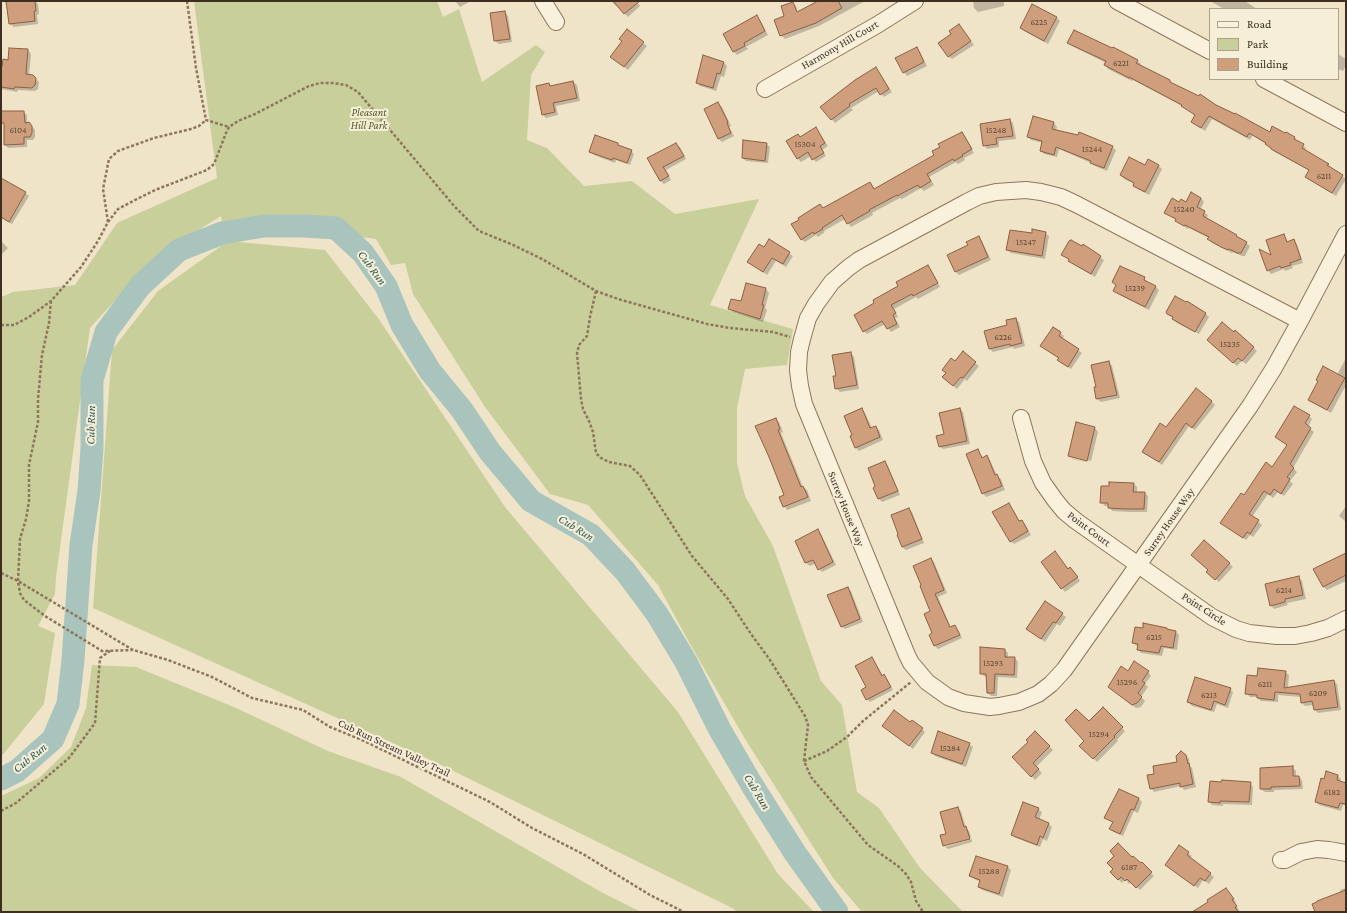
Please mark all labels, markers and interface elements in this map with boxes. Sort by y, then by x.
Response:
legend [1209,8,1339,80]
house number: 6225 [1030,17,1048,27]
text: Road [1247,17,1271,31]
street label: Harmony Hill Court [799,18,881,72]
text: Park [1247,37,1268,51]
text: Building [1247,57,1288,71]
house number: 6221 [1113,58,1129,68]
park label: Pleasant Hill Park [351,106,387,132]
house number: 6104 [9,125,27,135]
house number: 15248 [986,125,1006,135]
house number: 15304 [794,139,816,149]
house number: 15244 [1082,144,1102,154]
house number: 6211 [1317,171,1331,181]
house number: 15240 [1174,204,1194,214]
house number: 15247 [1016,237,1036,247]
water label: Cub Run [355,248,389,288]
house number: 15239 [1125,283,1145,293]
house number: 6226 [994,332,1012,342]
house number: 15235 [1220,339,1240,349]
water label: Cub Run [83,405,99,445]
street label: Surrey House Way [825,469,867,549]
street label: Surrey House Way [1141,485,1197,559]
street label: Point Court [1065,509,1113,549]
water label: Cub Run [556,512,596,544]
house number: 6214 [1276,585,1292,595]
street label: Point Circle [1179,590,1229,628]
house number: 6215 [1146,632,1162,642]
house number: 15293 [983,658,1003,668]
house number: 15296 [1117,677,1137,687]
house number: 6211 [1258,679,1272,689]
house number: 6209 [1309,688,1327,698]
house number: 6213 [1201,690,1217,700]
street label: Cub Run Stream Valley Trail [336,716,452,780]
house number: 15294 [1089,729,1109,739]
water label: Cub Run [10,740,50,776]
house number: 15284 [940,743,960,753]
water label: Cub Run [741,772,773,812]
house number: 6182 [1324,787,1340,797]
house number: 6187 [1121,862,1137,872]
house number: 15288 [979,866,999,876]

